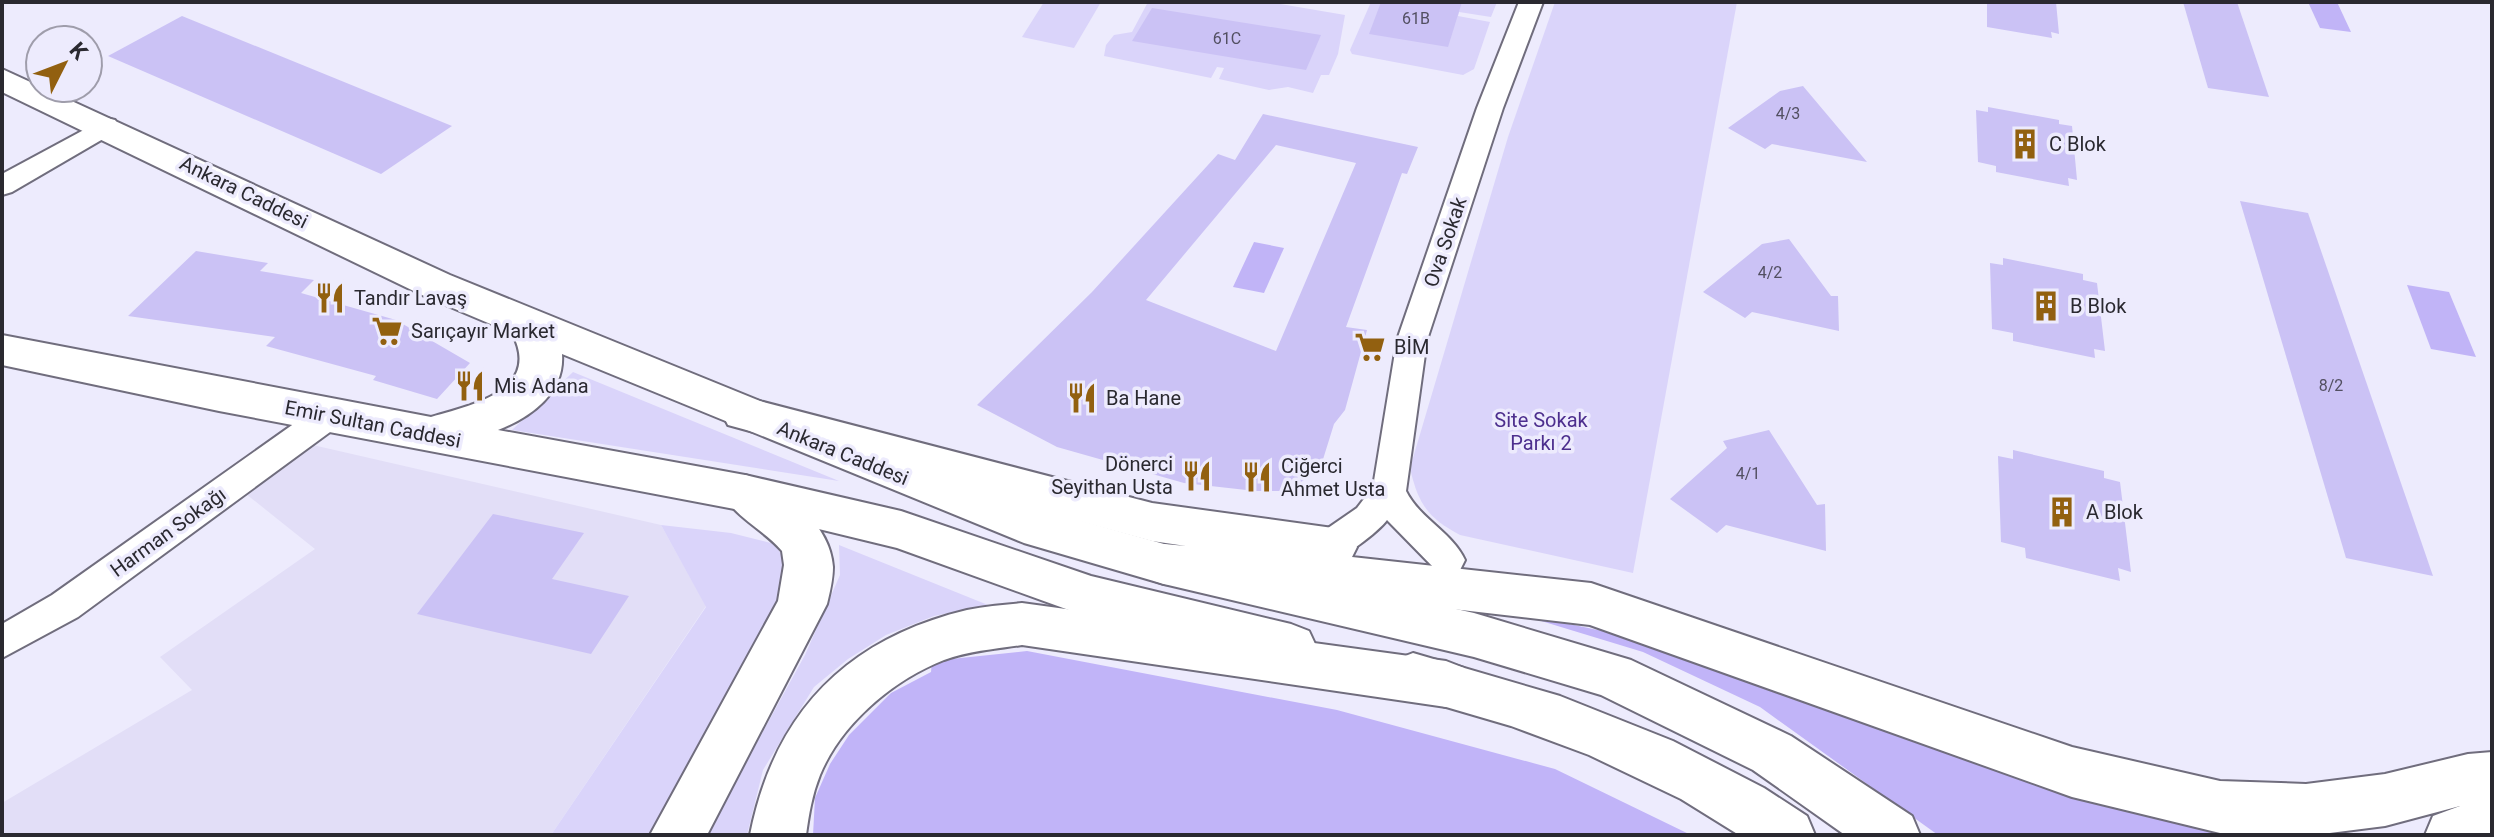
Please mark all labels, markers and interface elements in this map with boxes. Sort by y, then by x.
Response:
house number: 61B [1402,9,1430,28]
north arrow [24,24,104,104]
house number: 61C [1213,29,1241,48]
text: K [65,37,93,65]
house number: 4/3 [1776,104,1800,123]
building icon: C Blok [2008,127,2042,161]
place label: C Blok [2049,132,2107,156]
street label: Ankara Caddesi [176,151,312,233]
street label: Ova Sokak [1418,193,1472,290]
house number: 4/2 [1758,263,1782,282]
restaurant icon: Tandır Lavaş [313,281,347,315]
place label: Tandır Lavaş [354,286,467,310]
building icon: B Blok [2029,289,2063,323]
place label: B Blok [2070,294,2127,318]
supermarket icon: Sarıçayır Market [370,314,404,348]
place label: Sarıçayır Market [411,319,555,343]
supermarket icon: BİM [1353,330,1387,364]
place label: BİM [1394,335,1429,359]
restaurant icon: Mis Adana [453,369,487,403]
place label: Mis Adana [494,374,589,398]
house number: 8/2 [2319,376,2343,395]
restaurant icon: Ba Hane [1065,381,1099,415]
place label: Ba Hane [1106,386,1181,410]
street label: Emir Sultan Caddesi [283,395,463,453]
park label: Site Sokak Parkı 2 [1494,408,1589,455]
street label: Ankara Caddesi [774,416,912,490]
place label: Dönerci Seyithan Usta [1051,452,1173,499]
place label: Ciğerci Ahmet Usta [1281,454,1385,501]
restaurant icon: Dönerci Seyithan Usta [1180,459,1214,493]
restaurant icon: Ciğerci Ahmet Usta [1240,460,1274,494]
house number: 4/1 [1736,464,1760,483]
street label: Harman Sokağı [106,482,230,582]
building icon: A Blok [2045,495,2079,529]
place label: A Blok [2086,500,2144,524]

